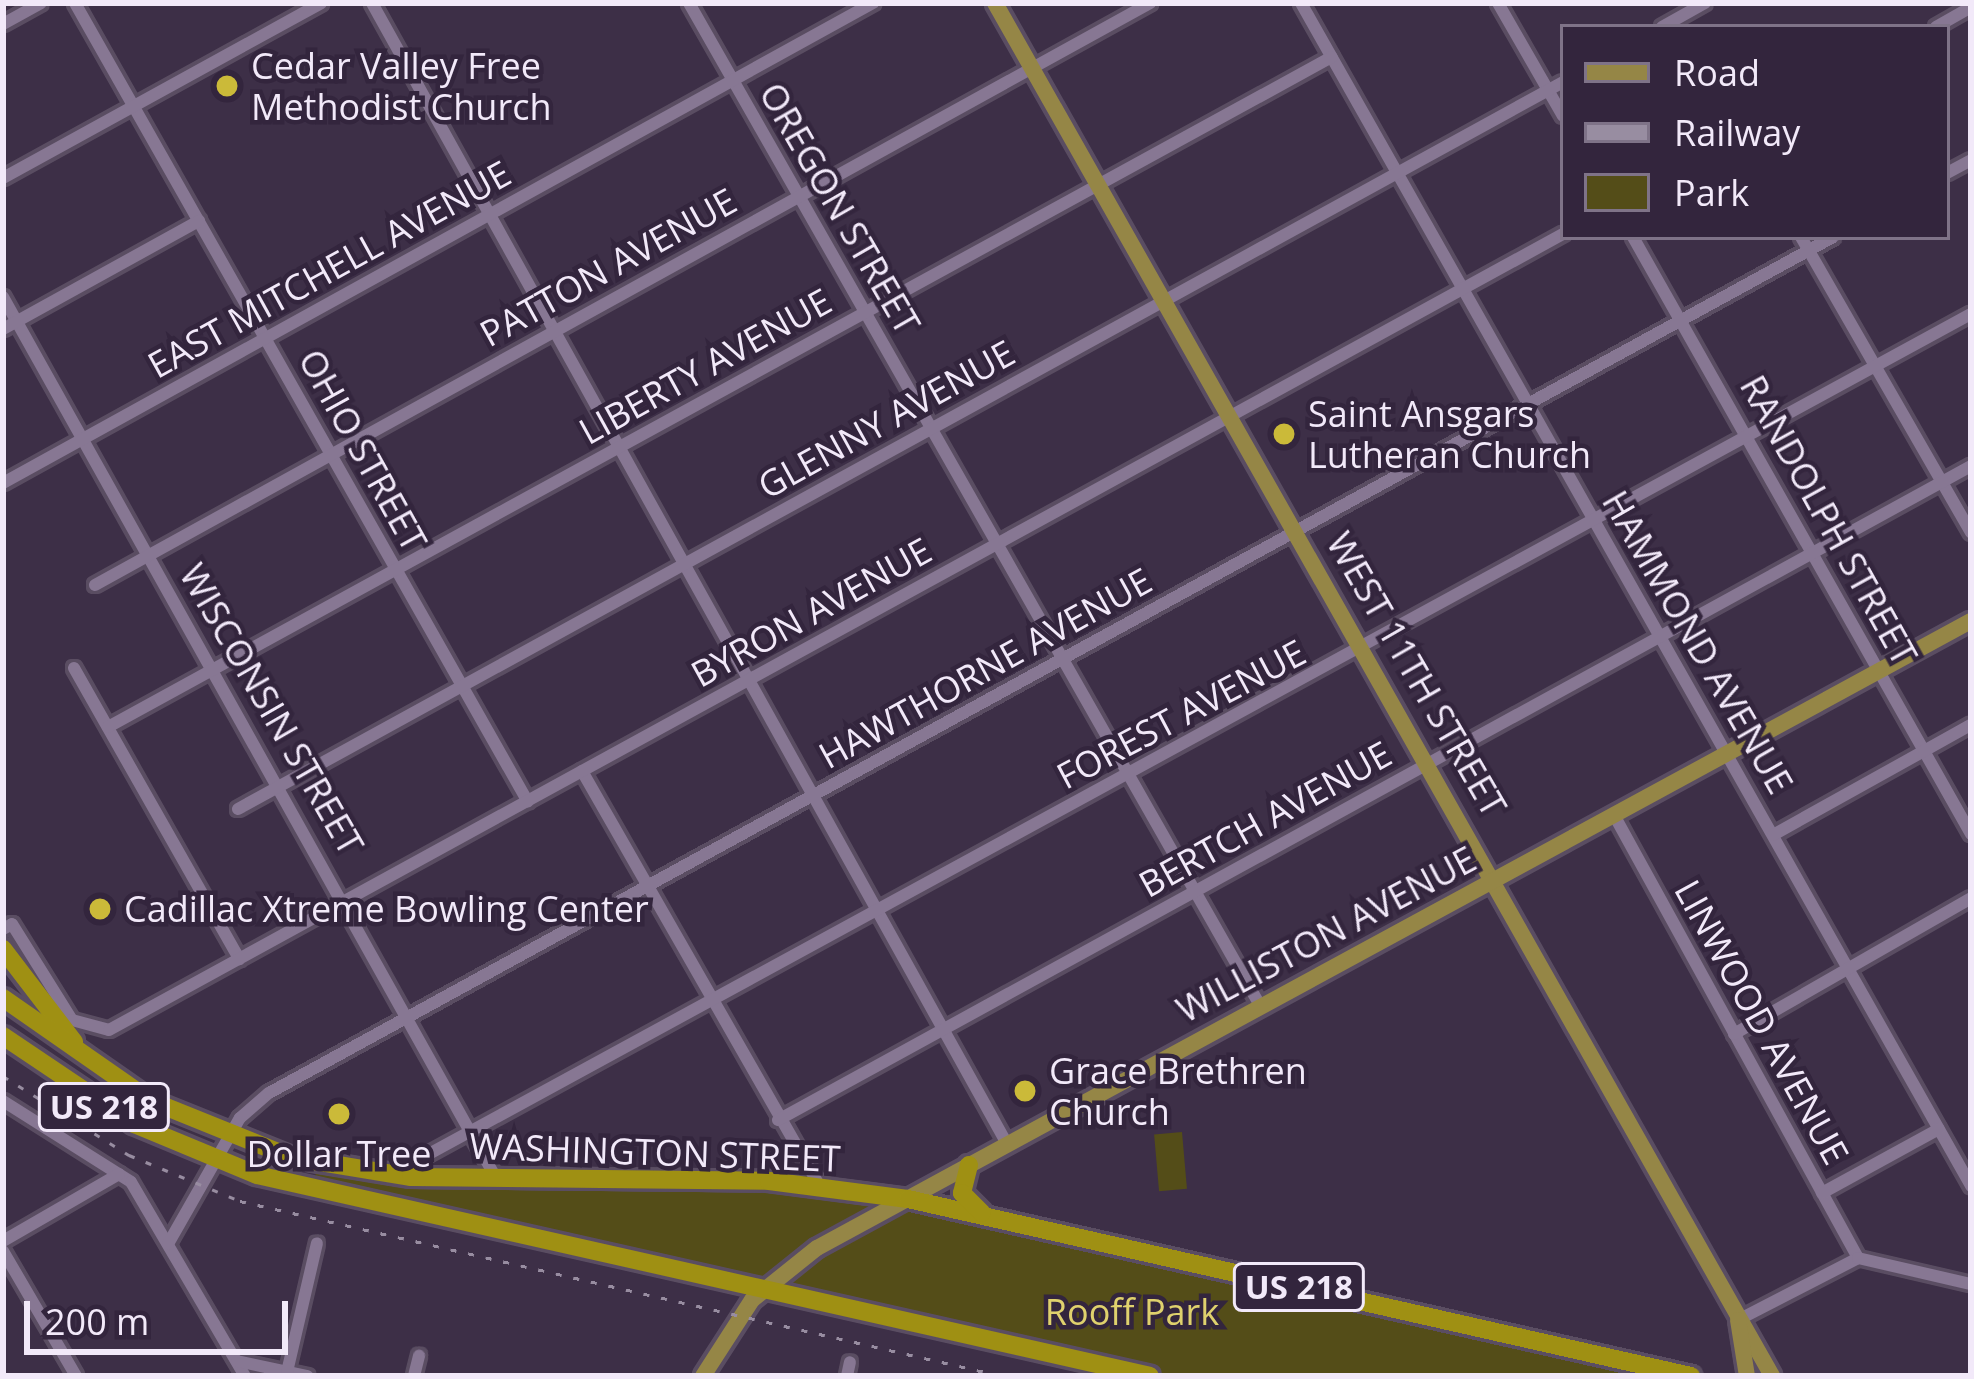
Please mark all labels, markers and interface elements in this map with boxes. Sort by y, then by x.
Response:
legend [1560,24,1950,240]
place label: Cedar Valley Free Methodist Church [251,43,551,128]
text: Road [1674,48,1760,97]
marker: Cedar Valley Free Methodist Church [214,73,240,99]
street label: OREGON STREET [751,75,929,341]
text: Railway [1674,108,1800,157]
street label: EAST MITCHELL AVENUE [140,151,518,387]
text: Park [1674,168,1749,217]
street label: PATTON AVENUE [472,179,744,355]
street label: LIBERTY AVENUE [572,279,838,453]
street label: GLENNY AVENUE [750,331,1022,507]
street label: OHIO STREET [290,342,436,558]
street label: RANDOLPH STREET [1732,368,1926,672]
place label: Saint Ansgars Lutheran Church [1308,391,1591,476]
marker: Saint Ansgars Lutheran Church [1271,421,1297,447]
street label: HAMMOND AVENUE [1594,483,1802,801]
street label: WEST 11TH STREET [1318,524,1516,824]
street label: BYRON AVENUE [683,528,939,696]
street label: WISCONSIN STREET [171,556,373,862]
street label: HAWTHORNE AVENUE [811,559,1159,777]
street label: FOREST AVENUE [1049,630,1313,798]
street label: BERTCH AVENUE [1131,732,1399,906]
street label: WILLISTON AVENUE [1169,837,1483,1031]
street label: LINWOOD AVENUE [1666,872,1858,1172]
place label: Cadillac Xtreme Bowling Center [124,887,649,931]
marker: Cadillac Xtreme Bowling Center [87,896,113,922]
place label: Grace Brethren Church [1049,1048,1307,1133]
marker: Grace Brethren Church [1012,1078,1038,1104]
road number: US 218 [35,1080,173,1134]
marker: Dollar Tree [326,1101,352,1127]
street label: WASHINGTON STREET [469,1124,841,1180]
place label: Dollar Tree [247,1132,431,1176]
road number: US 218 [1230,1260,1368,1314]
scale bar [30,1277,294,1351]
park label: Rooff Park [1045,1290,1219,1334]
text: 200 m [45,1297,149,1346]

